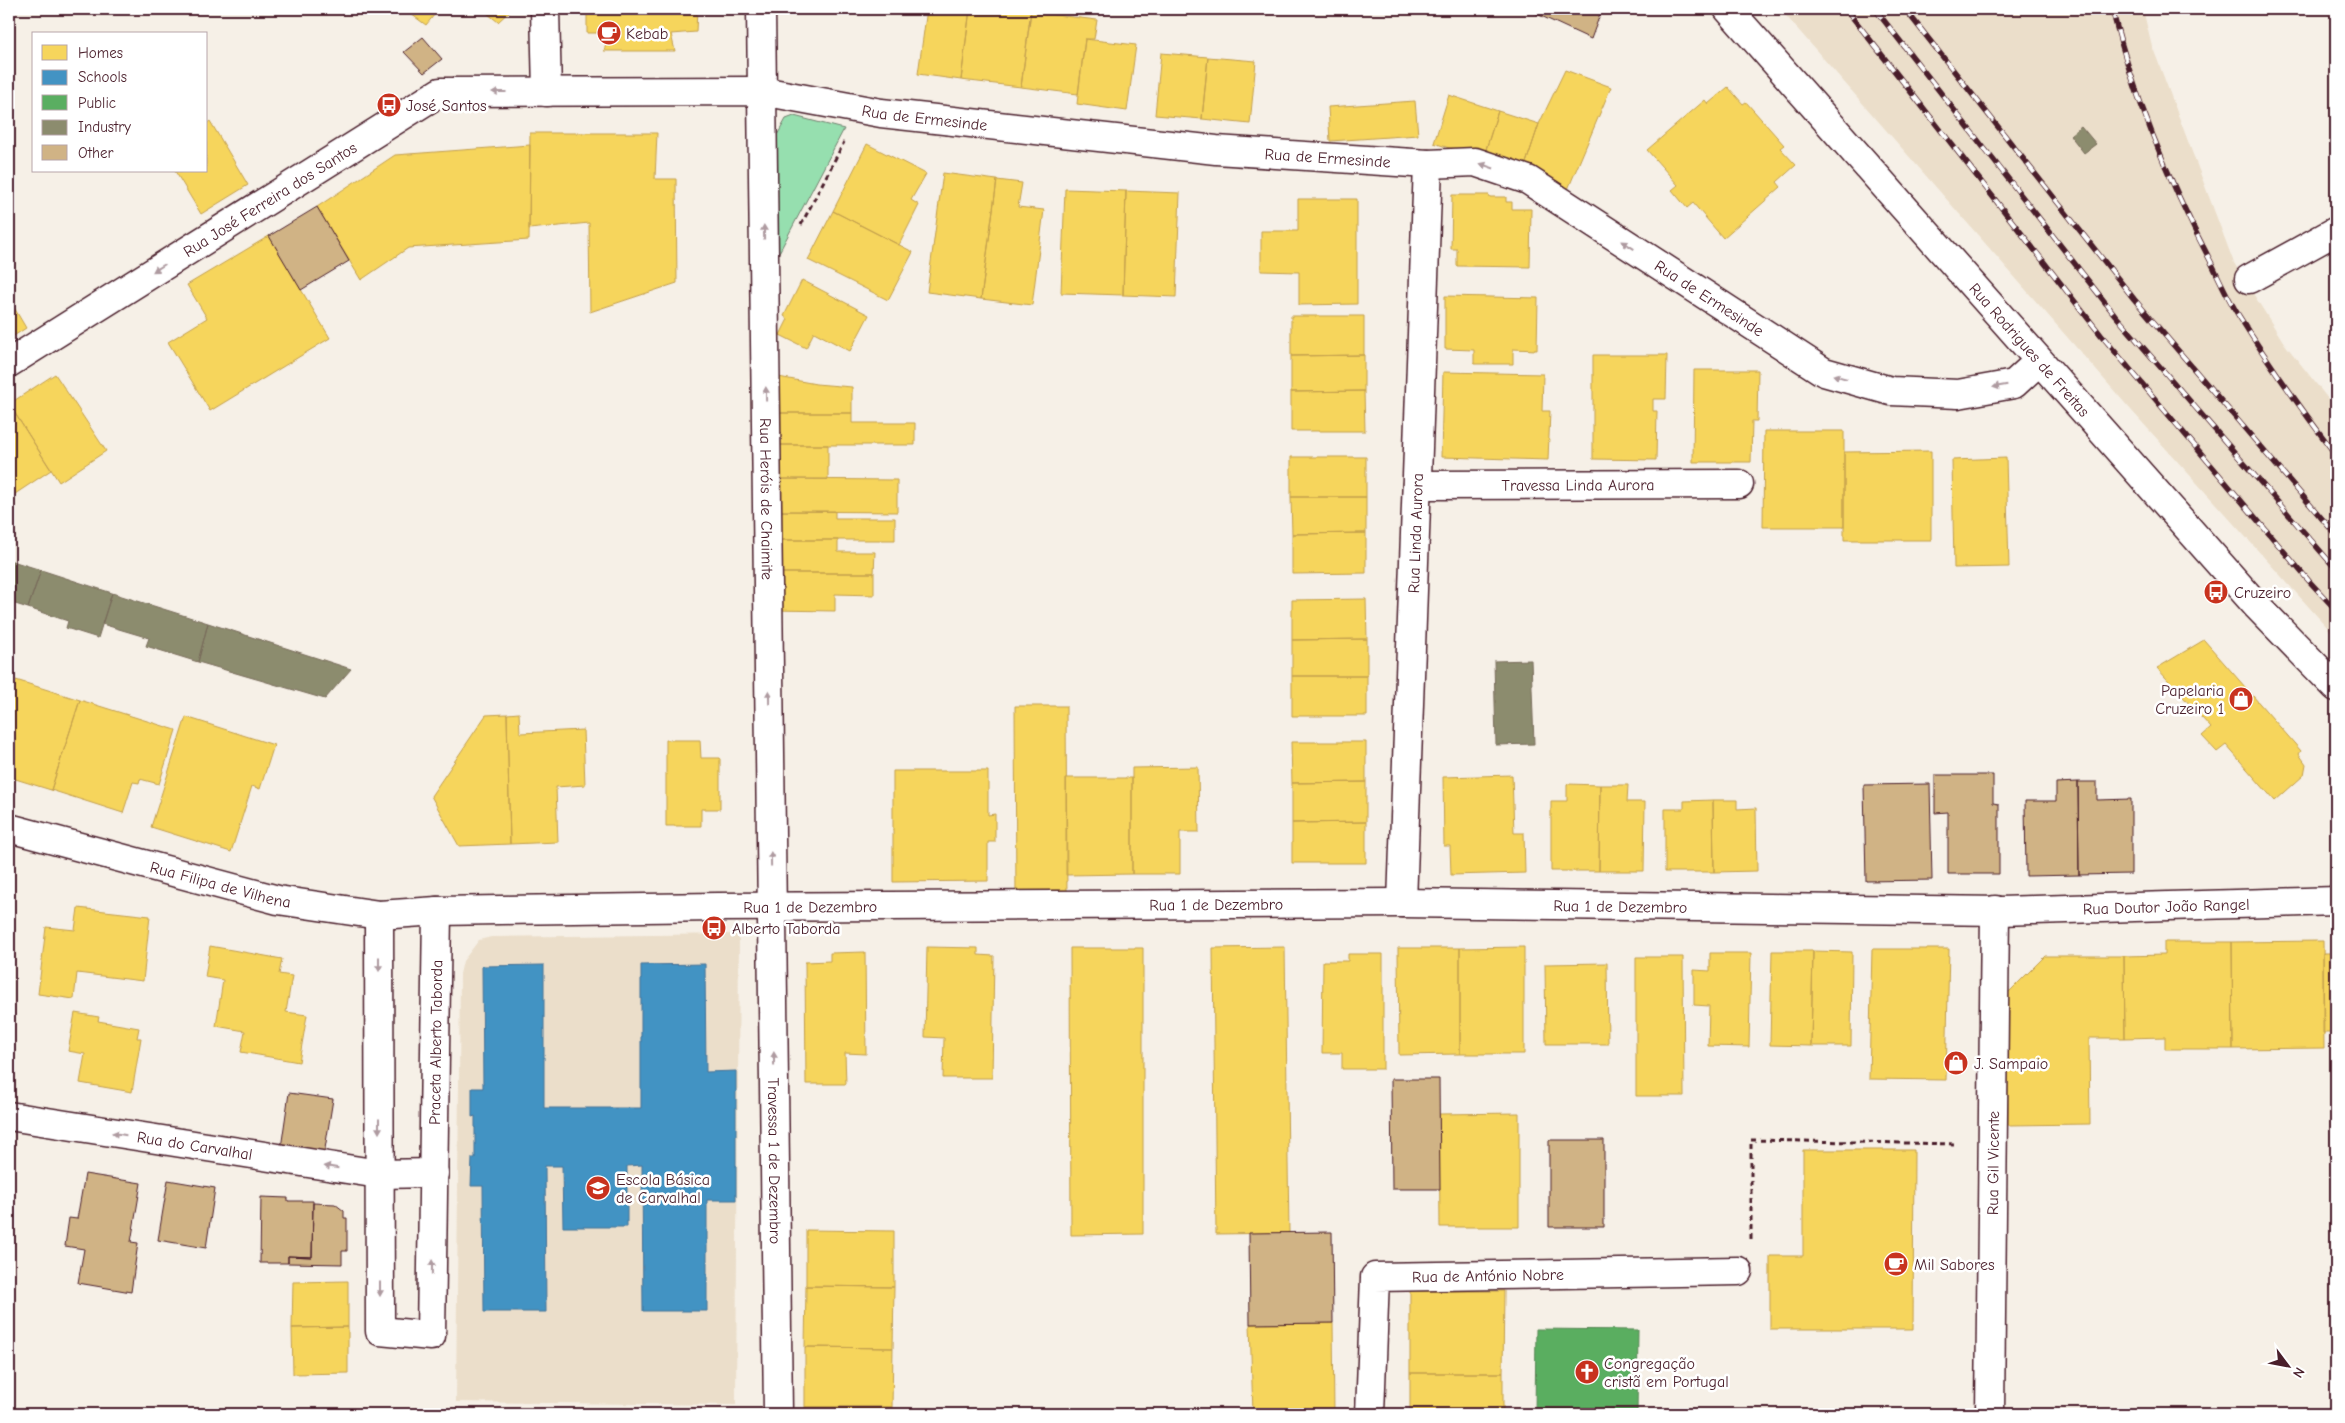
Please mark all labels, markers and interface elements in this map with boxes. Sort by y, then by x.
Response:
cafe icon: Kebab [596,20,622,46]
place label: Kebab [626,25,668,43]
legend [32,32,208,172]
text: Homes [78,44,123,62]
text: Schools [78,68,127,86]
one-way arrow [490,88,506,96]
bus stop icon: José Santos [376,92,402,118]
text: Public [78,94,116,112]
place label: José Santos [406,97,487,115]
street label: Rua de Ermesinde [860,102,988,135]
text: Industry [78,118,131,136]
street label: Rua José Ferreira dos Santos [180,139,360,261]
text: Other [78,144,113,162]
street label: Rua de Ermesinde [1264,145,1391,172]
one-way arrow [1479,162,1494,170]
one-way arrow [759,224,767,240]
one-way arrow [1621,241,1635,250]
street label: Rua de Ermesinde [1651,257,1767,340]
one-way arrow [153,264,166,273]
street label: Rua Rodrigues de Freitas [1965,280,2093,421]
one-way arrow [1832,372,1847,380]
one-way arrow [1991,383,2007,391]
one-way arrow [762,386,770,402]
street label: Rua Heróis de Chaimite [756,418,776,580]
street label: Rua Linda Aurora [1405,473,1427,594]
street label: Travessa Linda Aurora [1501,476,1655,495]
bus stop icon: Cruzeiro [2203,579,2229,605]
place label: Cruzeiro [2234,584,2291,602]
place label: Papelaria Cruzeiro 1 [2155,682,2224,718]
shop icon: Papelaria Cruzeiro 1 [2228,686,2254,712]
one-way arrow [765,689,773,705]
one-way arrow [767,851,775,867]
street label: Rua Filipa de Vilhena [148,858,292,912]
street label: Rua 1 de Dezembro [1149,896,1283,914]
street label: Rua Doutor João Rangel [2083,896,2250,919]
street label: Rua 1 de Dezembro [1553,897,1687,917]
street label: Rua 1 de Dezembro [743,898,877,917]
bus stop icon: Alberto Taborda [701,915,727,941]
place label: Alberto Taborda [732,920,840,938]
one-way arrow [375,956,383,972]
street label: Praceta Alberto Taborda [426,960,446,1125]
shop icon: J. Sampaio [1943,1050,1969,1076]
one-way arrow [770,1051,778,1067]
place label: J. Sampaio [1974,1055,2048,1073]
street label: Travessa 1 de Dezembro [764,1078,784,1244]
street label: Rua Gil Vicente [1984,1111,2003,1215]
one-way arrow [375,1119,383,1135]
street label: Rua do Carvalhal [136,1128,254,1164]
one-way arrow [110,1129,126,1137]
one-way arrow [323,1163,339,1171]
place label: Escola Básica de Carvalhal [616,1171,710,1207]
school or university icon: Escola Básica de Carvalhal [585,1175,611,1201]
cafe icon: Mil Sabores [1883,1251,1909,1277]
place label: Mil Sabores [1914,1256,1995,1274]
one-way arrow [428,1259,436,1275]
street label: Rua de António Nobre [1412,1266,1564,1286]
one-way arrow [376,1281,384,1297]
north arrow [2262,1340,2312,1390]
place label: Congregação cristã em Portugal [1604,1355,1729,1391]
church icon: Congregação cristã em Portugal [1574,1359,1600,1385]
text: N [2289,1364,2308,1381]

